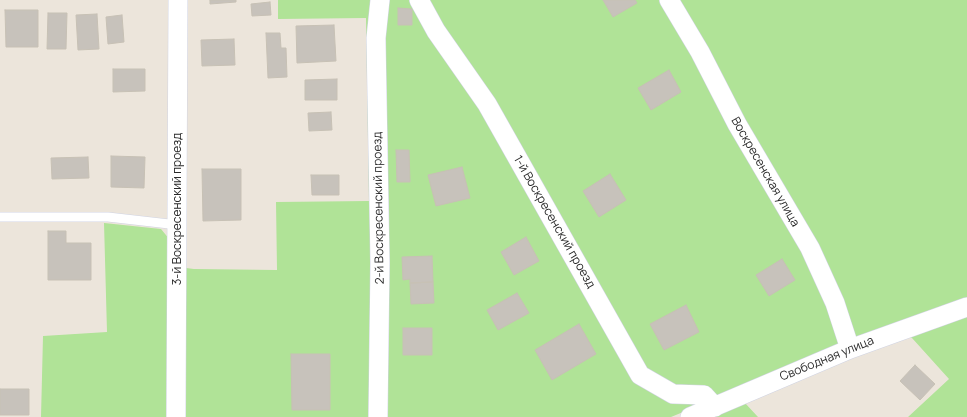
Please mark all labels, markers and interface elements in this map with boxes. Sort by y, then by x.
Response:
street label: Воскресенская улица [728,115,802,229]
street label: 2-й Воскресенский проезд [370,132,388,284]
street label: 3-й Воскресенский проезд [171,133,185,285]
street label: 1-й Воскресенский проезд [510,153,598,291]
street label: Свободная улица [778,334,876,384]

